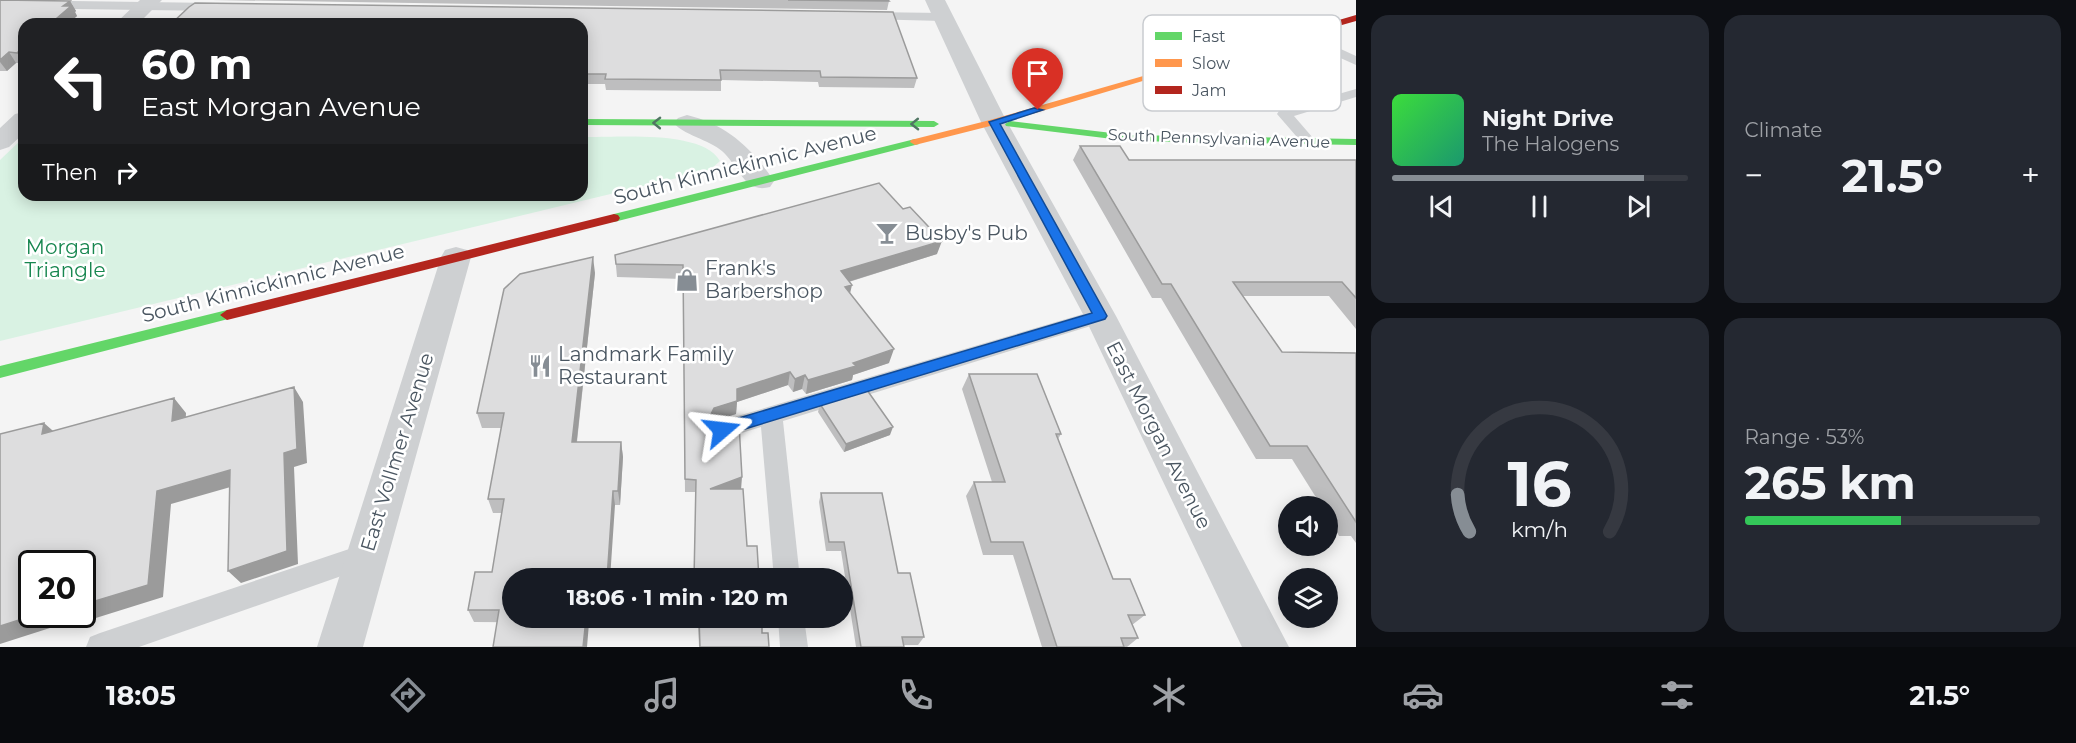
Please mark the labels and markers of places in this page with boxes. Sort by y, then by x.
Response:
pin [1012,48,1063,110]
bar icon: Busby's Pub [874,220,900,246]
place label: Busby's Pub [905,221,1028,245]
place label: Frank's Barbershop [705,256,823,303]
shop icon: Frank's Barbershop [674,267,700,293]
place label: Landmark Family Restaurant [558,342,734,389]
restaurant icon: Landmark Family Restaurant [527,353,553,379]

